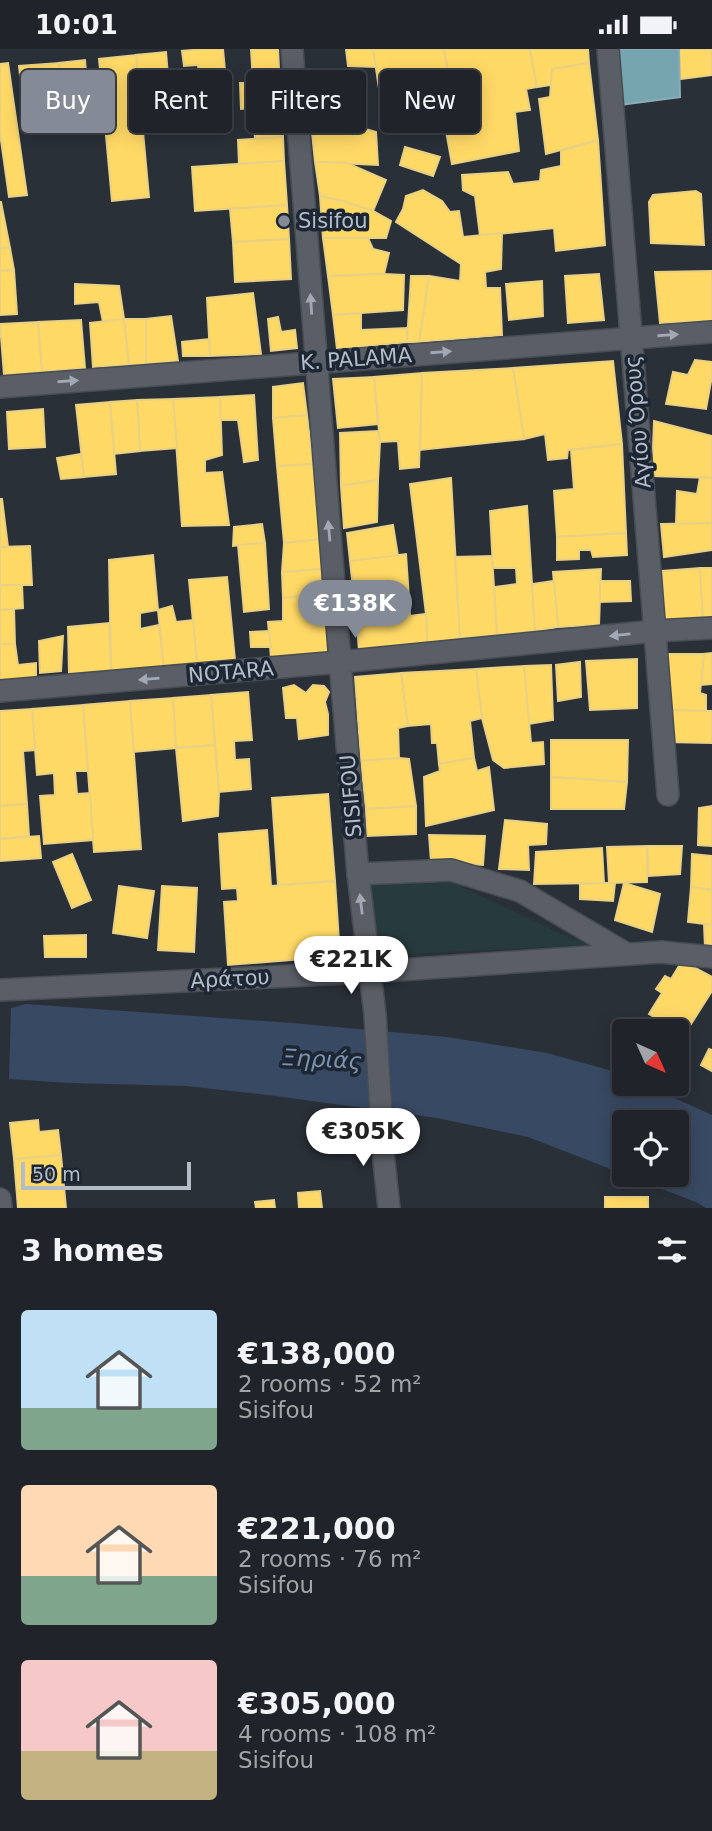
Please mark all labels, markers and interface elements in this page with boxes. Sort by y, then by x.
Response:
text: 10:01 [35,10,118,40]
chip: Buy [21,70,115,133]
chip: Rent [129,70,232,133]
chip: Filters [246,70,366,133]
chip: New [380,70,480,133]
place label: Sisifou [298,209,368,233]
marker: Sisifou [276,213,292,229]
one-way arrow [305,293,316,315]
one-way arrow [657,329,679,340]
street label: K. PALAMA [299,343,413,375]
one-way arrow [431,346,453,357]
street label: Αγίου Όρους [620,355,656,489]
one-way arrow [57,375,79,386]
one-way arrow [323,520,334,542]
pin: €138K [306,581,404,640]
text: €138K [314,590,396,616]
one-way arrow [608,630,630,641]
street label: NOTARA [187,656,275,688]
one-way arrow [138,674,160,685]
street label: SISIFOU [335,754,367,838]
one-way arrow [356,893,367,915]
pin: €221K [302,937,400,996]
text: €221K [310,946,392,972]
street label: Αράτου [190,965,270,993]
north arrow [612,1019,690,1095]
map controls [612,1019,689,1187]
water label: Ξηριάς [281,1044,363,1074]
pin: €305K [314,1109,412,1168]
button: locate [612,1110,689,1187]
text: €305K [322,1118,404,1144]
scale bar [21,1159,191,1191]
text: 50 m [32,1163,81,1185]
icon: filters [653,1231,691,1269]
text: 3 homes [21,1233,164,1268]
text: €138,000 [238,1336,396,1371]
icon: home [77,1338,161,1422]
text: 2 rooms · 52 m² [238,1371,422,1397]
text: Sisifou [238,1397,314,1423]
text: €221,000 [238,1511,396,1546]
icon: home [77,1513,161,1597]
text: 2 rooms · 76 m² [238,1546,422,1572]
text: Sisifou [238,1572,314,1598]
text: €305,000 [238,1686,396,1721]
icon: home [77,1688,161,1772]
text: 4 rooms · 108 m² [238,1721,436,1747]
text: Sisifou [238,1747,314,1773]

